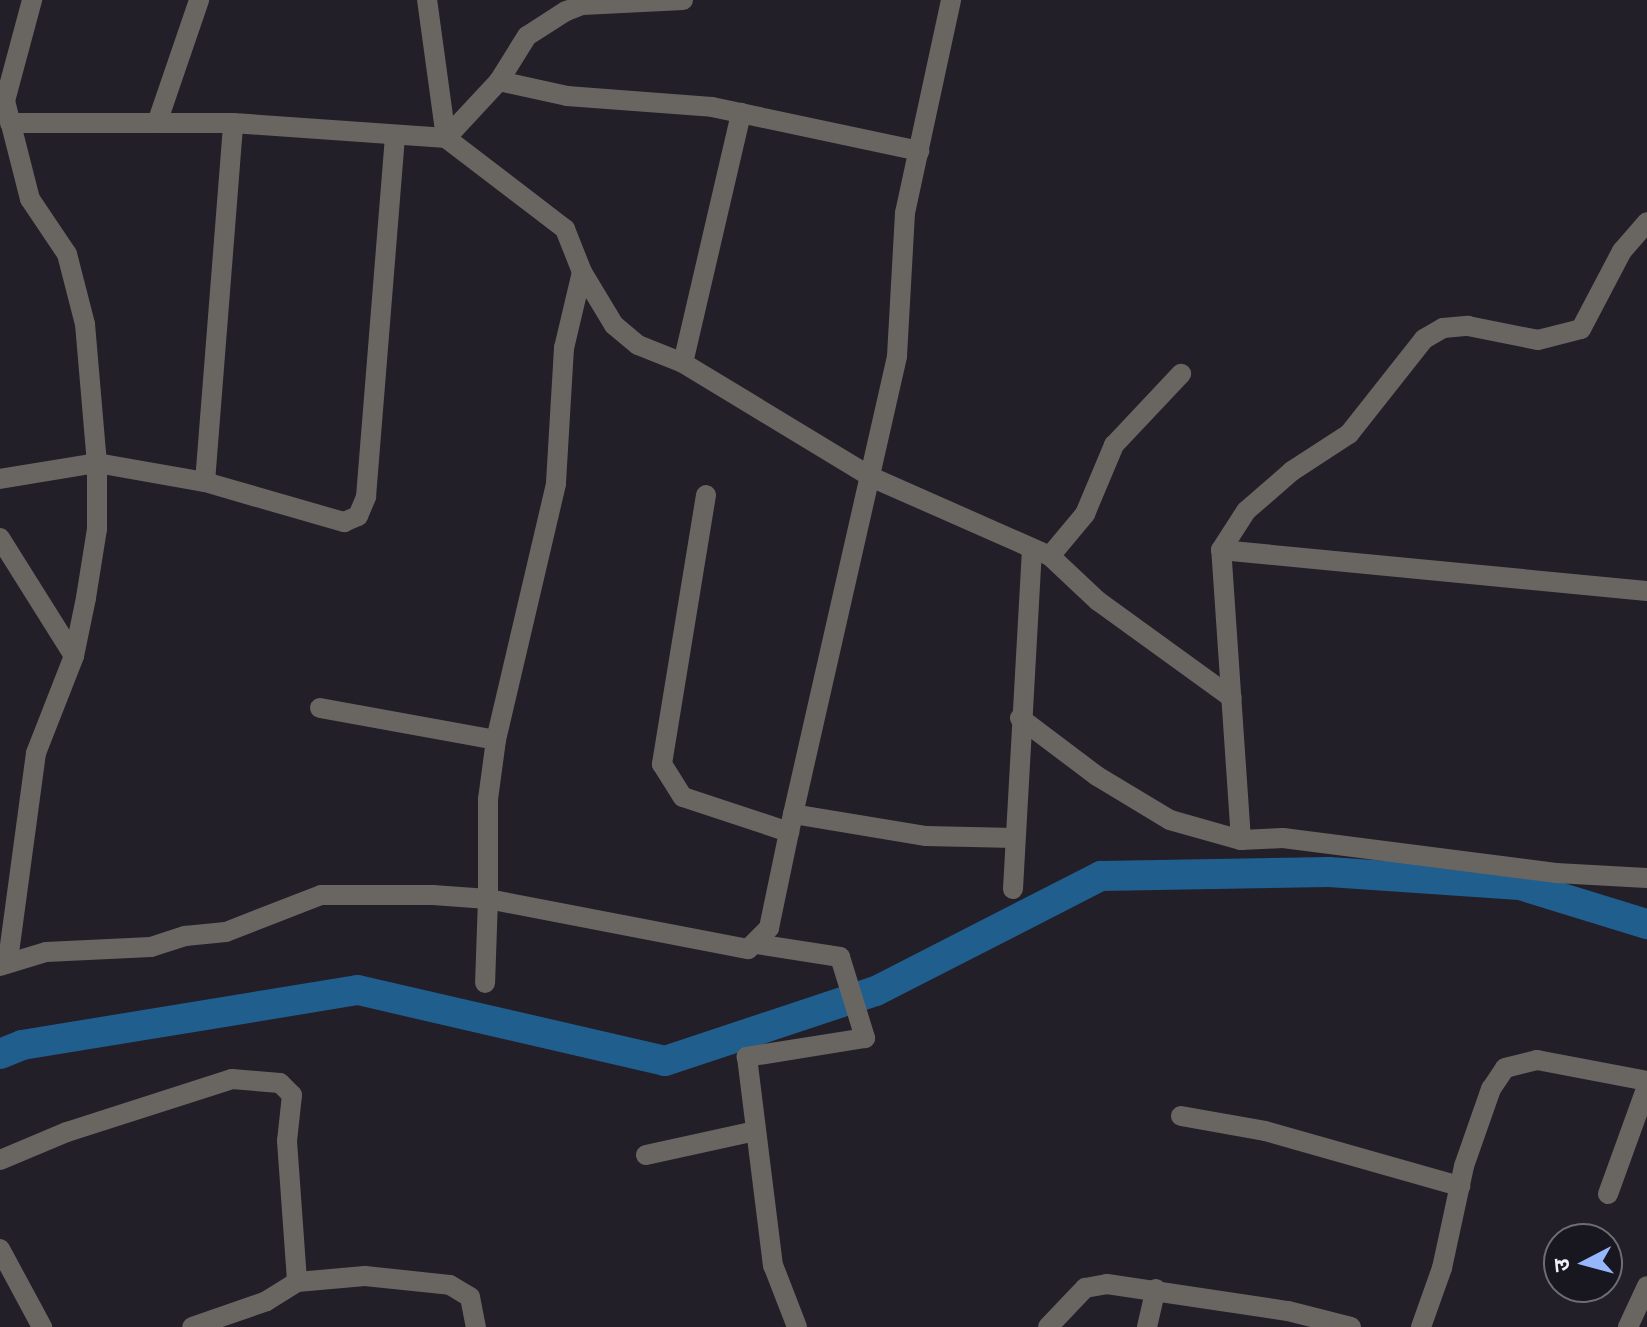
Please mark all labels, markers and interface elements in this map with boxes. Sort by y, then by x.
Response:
north arrow [1543,1223,1623,1303]
text: उ [1548,1258,1574,1273]

